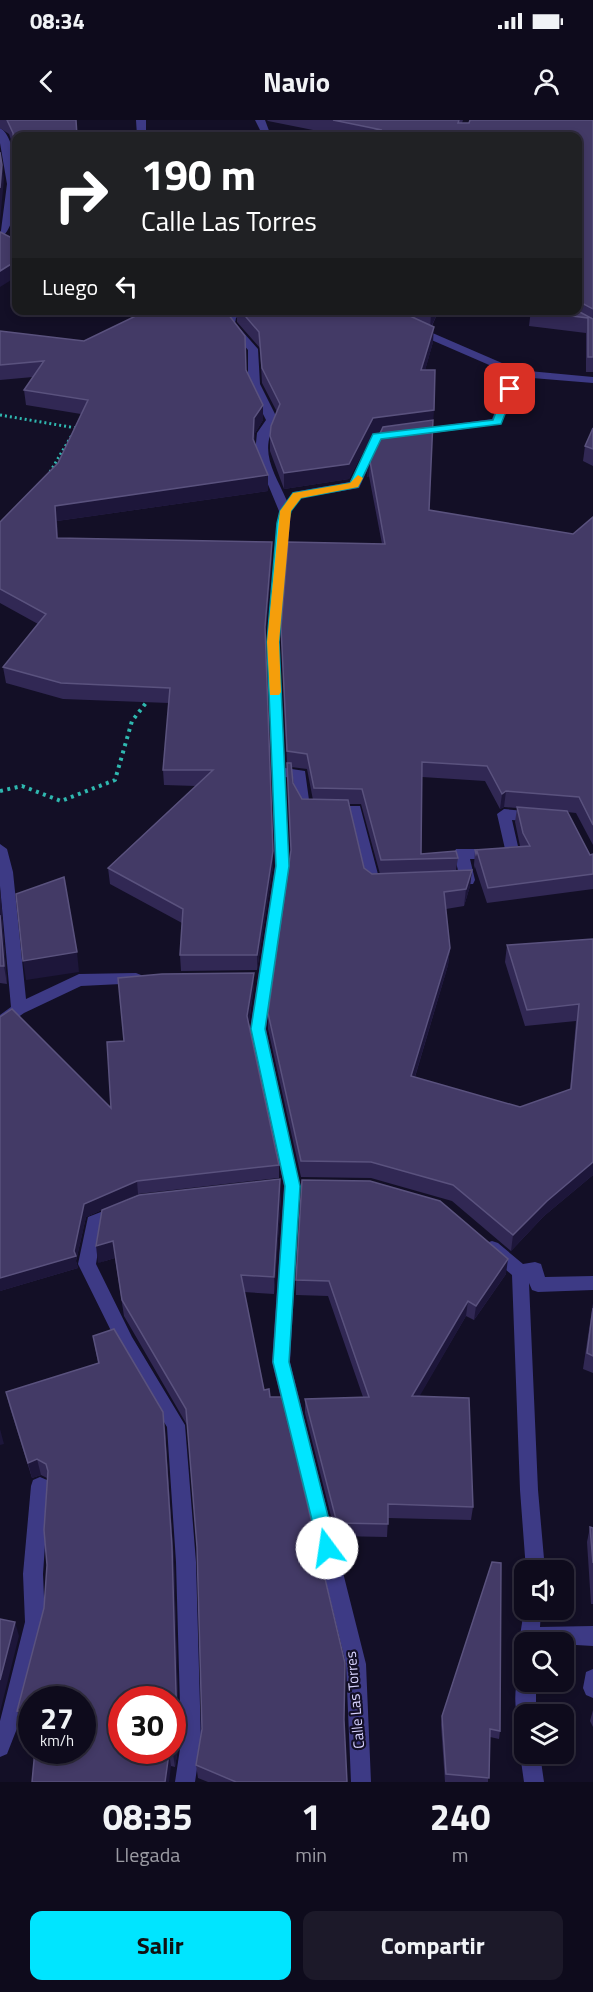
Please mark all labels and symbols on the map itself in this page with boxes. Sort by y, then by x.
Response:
pin [484,363,535,414]
position arrow [295,1516,359,1580]
street label: Calle Las Torres [339,1650,370,1750]
speed limit sign: 30 [108,1686,186,1764]

